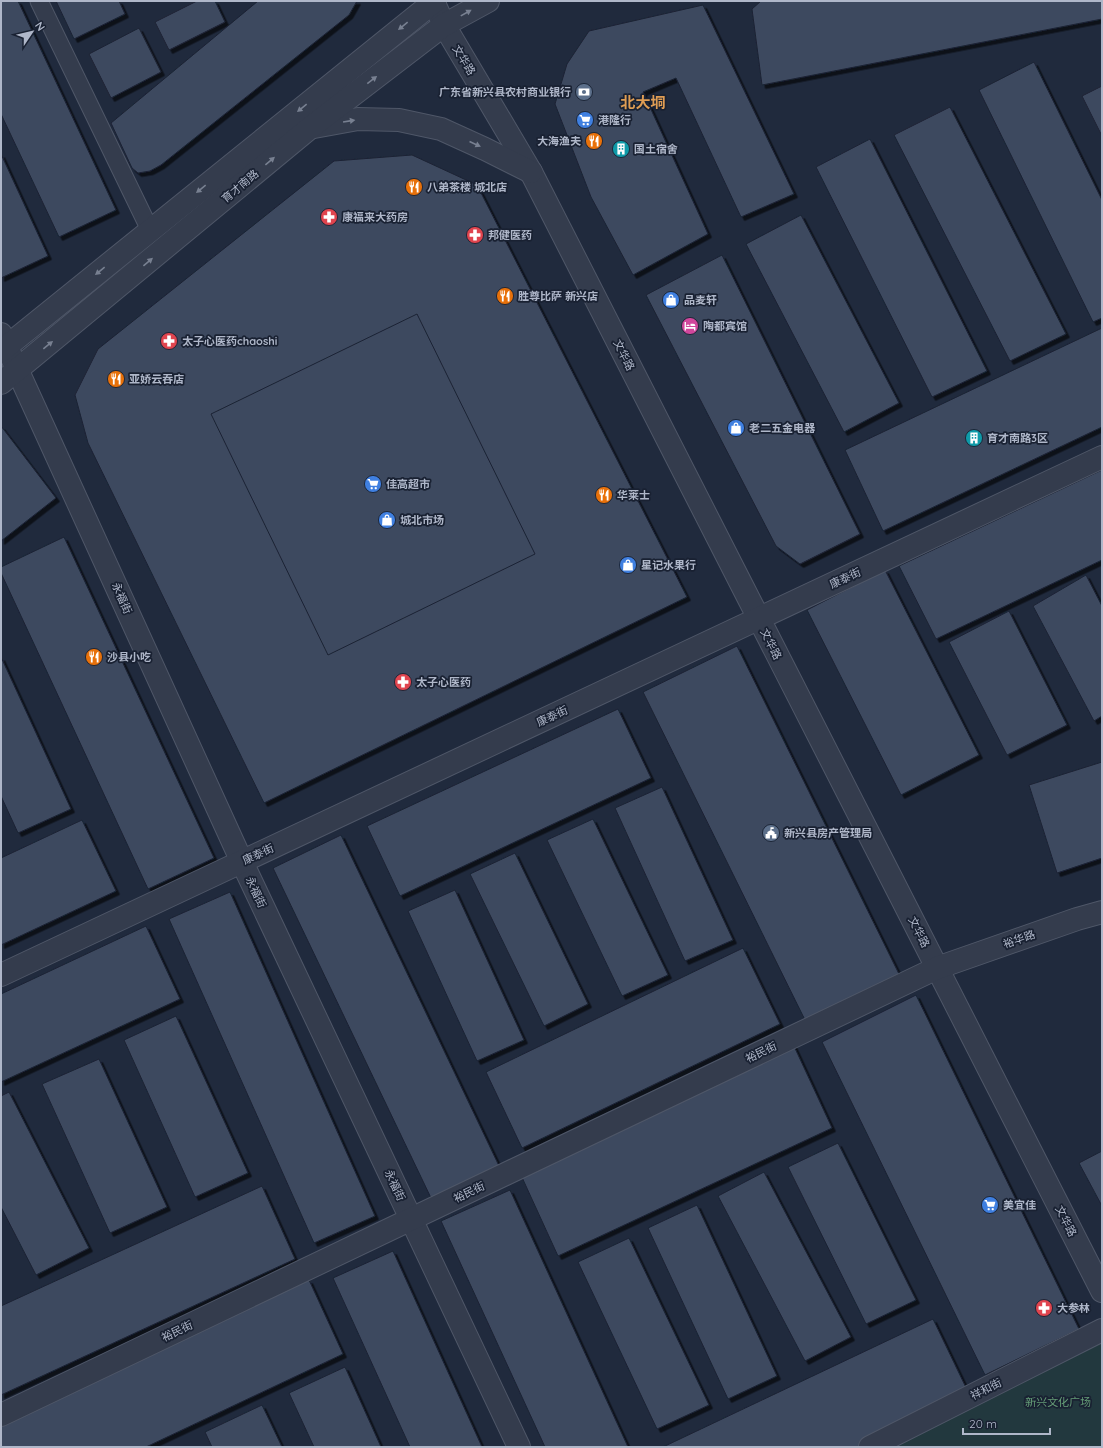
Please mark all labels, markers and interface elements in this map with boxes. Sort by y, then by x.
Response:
one-way arrow [460,10,472,17]
north arrow [12,12,52,52]
text: N [32,19,48,34]
one-way arrow [398,22,409,30]
street label: 文华路 [450,42,478,78]
one-way arrow [366,76,377,84]
bank icon: 广东省新兴县农村商业银行 [574,82,594,102]
place label: 广东省新兴县农村商业银行 [439,85,571,99]
district label: 北大垌 [620,93,666,112]
one-way arrow [296,103,307,112]
supermarket icon: 港隆行 [575,110,595,130]
place label: 港隆行 [598,113,631,127]
one-way arrow [343,118,355,124]
restaurant icon: 大海渔夫 [584,131,604,151]
place label: 大海渔夫 [537,134,581,148]
building icon: 国土宿舍 [611,139,631,159]
one-way arrow [469,142,481,148]
place label: 国土宿舍 [634,142,678,156]
one-way arrow [264,156,275,165]
street label: 育才南路 [219,166,261,206]
restaurant icon: 八弟茶楼 城北店 [404,177,424,197]
place label: 八弟茶楼 城北店 [427,180,507,194]
one-way arrow [195,185,206,194]
pharmacy icon: 康福来大药房 [319,207,339,227]
place label: 康福来大药房 [342,210,408,224]
pharmacy icon: 邦健医药 [465,225,485,245]
place label: 邦健医药 [488,228,532,242]
one-way arrow [143,257,153,266]
one-way arrow [94,267,105,276]
restaurant icon: 胜尊比萨 新兴店 [495,286,515,306]
place label: 胜尊比萨 新兴店 [518,289,598,303]
shop icon: 品麦轩 [661,290,681,310]
place label: 品麦轩 [684,293,717,307]
hotel icon: 陶都宾馆 [680,316,700,336]
place label: 陶都宾馆 [703,319,747,333]
pharmacy icon: 太子心医药chaoshi [159,331,179,351]
place label: 太子心医药chaoshi [182,334,277,348]
street label: 文华路 [610,337,638,373]
one-way arrow [42,340,53,349]
restaurant icon: 亚娇云吞店 [106,369,126,389]
place label: 亚娇云吞店 [129,372,184,386]
shop icon: 老二五金电器 [726,418,746,438]
place label: 老二五金电器 [749,421,816,435]
building icon: 育才南路3区 [964,428,984,448]
place label: 育才南路3区 [987,431,1048,445]
supermarket icon: 佳高超市 [363,474,383,494]
place label: 佳高超市 [386,477,430,491]
restaurant icon: 华莱士 [594,485,614,505]
place label: 华莱士 [617,488,650,502]
shop icon: 城北市场 [377,510,397,530]
place label: 城北市场 [400,513,444,527]
shop icon: 星记水果行 [618,555,638,575]
place label: 星记水果行 [641,558,696,572]
street label: 康泰街 [827,565,863,591]
street label: 永福街 [109,580,135,616]
street label: 文华路 [757,626,785,662]
restaurant icon: 沙县小吃 [84,647,104,667]
place label: 沙县小吃 [107,650,151,664]
pharmacy icon: 太子心医药 [393,672,413,692]
place label: 太子心医药 [416,675,471,689]
street label: 康泰街 [534,703,570,729]
public building icon: 新兴县房产管理局 [761,823,781,843]
place label: 新兴县房产管理局 [784,826,872,840]
street label: 康泰街 [240,841,276,867]
street label: 永福街 [243,874,269,910]
street label: 文华路 [905,914,933,950]
street label: 裕华路 [1001,927,1037,951]
street label: 裕民街 [743,1038,779,1066]
street label: 永福街 [382,1167,408,1203]
street label: 裕民街 [451,1178,487,1206]
supermarket icon: 美宜佳 [980,1195,1000,1215]
place label: 美宜佳 [1003,1198,1036,1212]
street label: 文华路 [1052,1203,1080,1239]
pharmacy icon: 大参林 [1034,1298,1054,1318]
place label: 大参林 [1057,1301,1090,1315]
street label: 裕民街 [159,1317,195,1345]
street label: 祥和街 [968,1375,1004,1403]
park label: 新兴文化广场 [1025,1395,1091,1409]
scale bar [963,1410,1050,1436]
text: 20 m [969,1416,997,1431]

